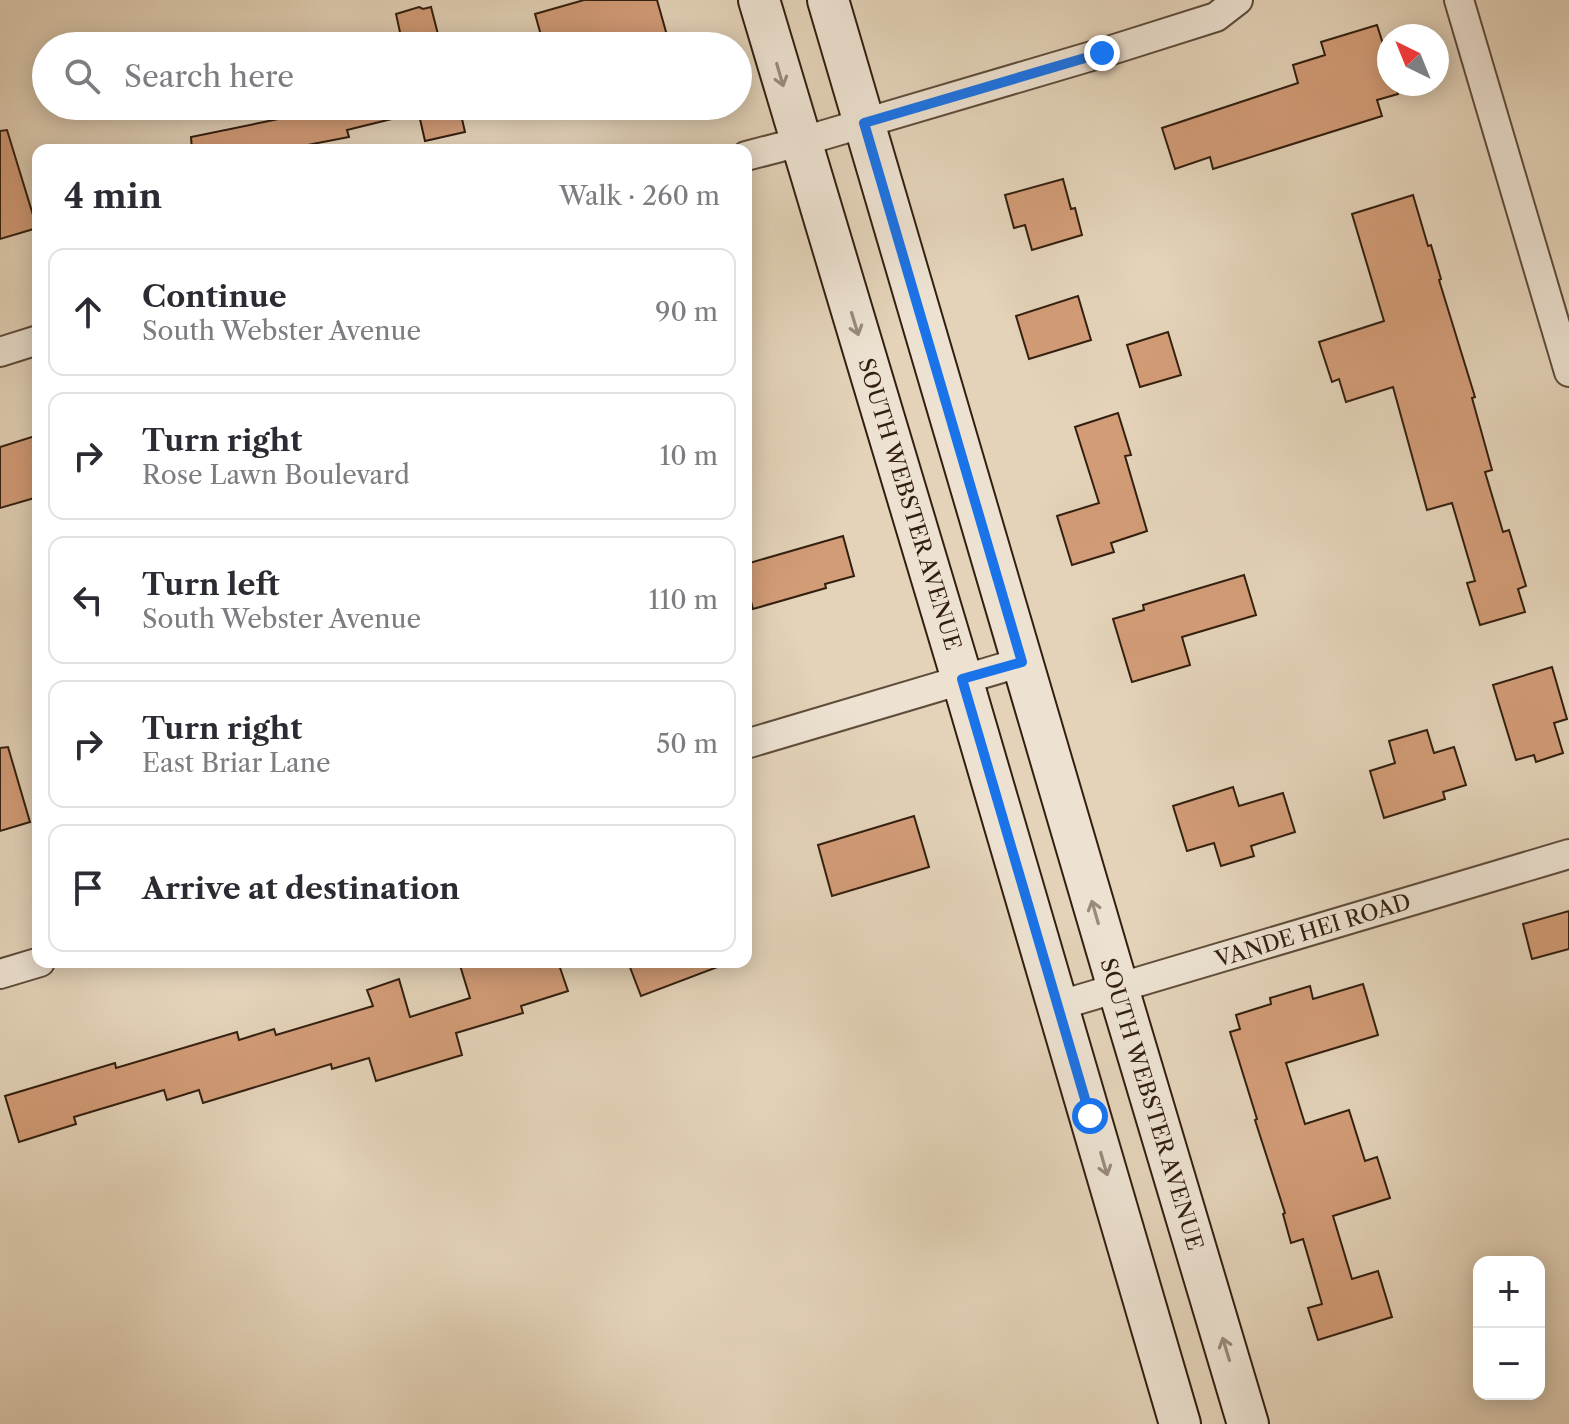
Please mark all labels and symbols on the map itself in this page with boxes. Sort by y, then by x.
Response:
north arrow [1377,24,1449,96]
route end [1084,35,1120,71]
one-way arrow [773,61,788,87]
one-way arrow [849,311,863,336]
street label: SOUTH WEBSTER AVENUE [852,355,967,653]
street label: VANDE HEI ROAD [1211,888,1414,973]
one-way arrow [1087,900,1102,926]
street label: SOUTH WEBSTER AVENUE [1094,955,1209,1253]
route start [1072,1098,1108,1134]
one-way arrow [1097,1150,1112,1176]
one-way arrow [1218,1337,1233,1363]

